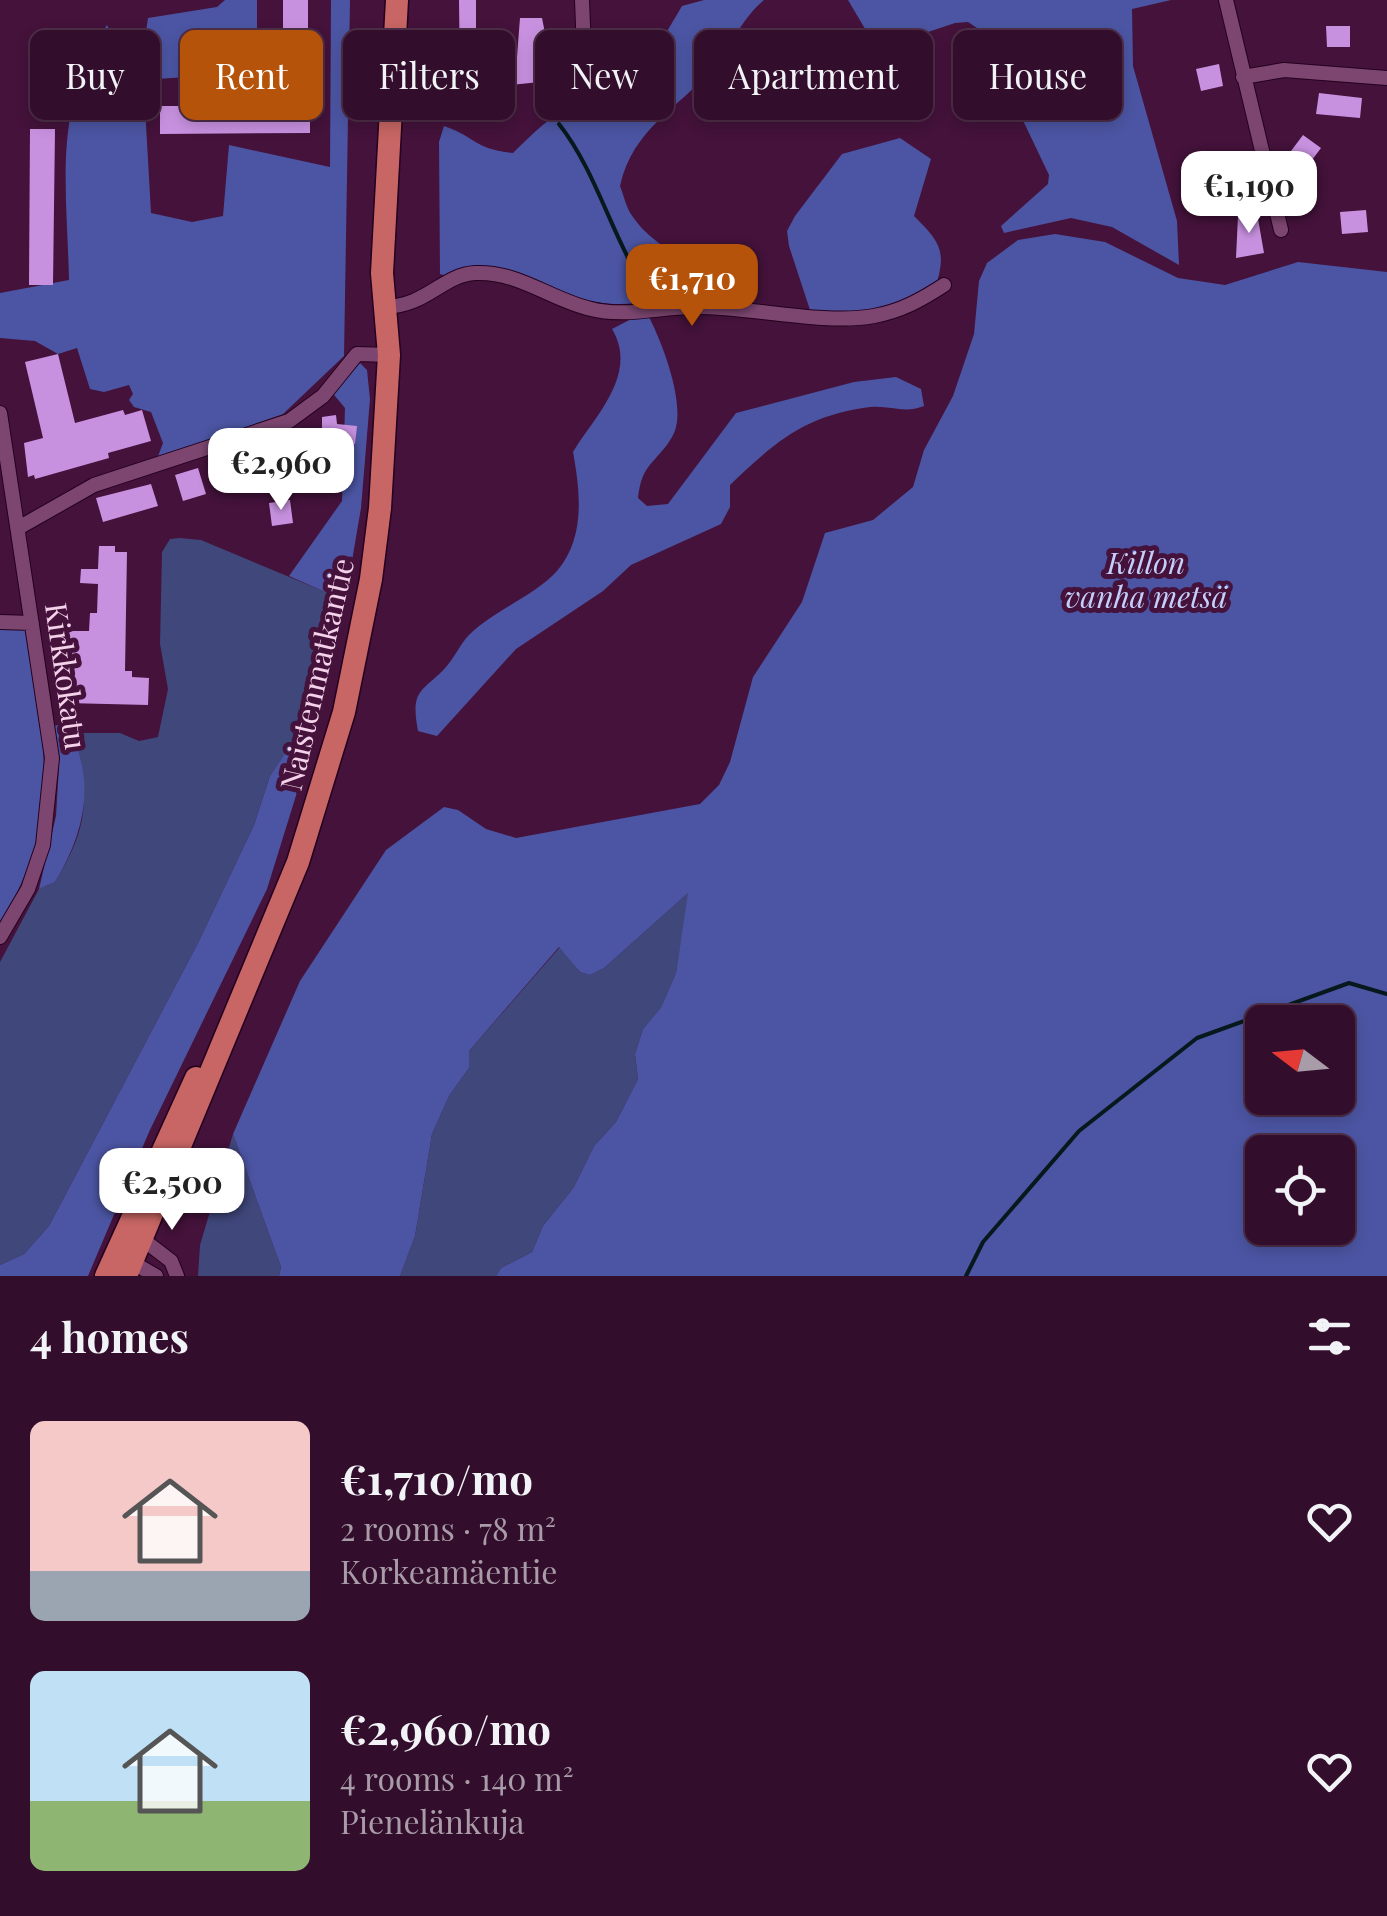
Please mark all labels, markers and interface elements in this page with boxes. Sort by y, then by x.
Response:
chip: Buy [30,30,160,120]
chip: Rent [180,30,323,120]
chip: Filters [343,30,515,120]
chip: New [535,30,674,120]
chip: Apartment [694,30,933,120]
chip: House [953,30,1122,120]
pin: €1,190 [1168,151,1330,236]
text: €1,190 [1203,162,1295,205]
pin: €1,710 [611,244,773,329]
text: €1,710 [648,255,736,298]
pin: €2,960 [200,428,362,513]
text: €2,960 [230,439,332,482]
park label: Killon vanha metsä [1065,542,1229,616]
street label: Naistenmatkantie [270,554,362,794]
street label: Kirkkokatu [37,600,97,752]
north arrow [1245,1005,1355,1115]
map controls [1245,1005,1355,1245]
button: locate [1245,1135,1355,1245]
pin: €2,500 [91,1148,253,1233]
text: €2,500 [121,1159,223,1202]
text: 4 homes [30,1308,189,1364]
icon: filters [1302,1309,1357,1364]
text: €1,710/mo [340,1450,533,1506]
icon: home [110,1461,230,1581]
icon: heart [1302,1494,1357,1549]
text: 2 rooms · 78 m² [340,1506,556,1549]
text: Korkeamäentie [340,1549,557,1592]
text: €2,960/mo [340,1700,551,1756]
icon: home [110,1711,230,1831]
icon: heart [1302,1744,1357,1799]
text: 4 rooms · 140 m² [340,1756,574,1799]
text: Pienelänkuja [340,1799,524,1842]

